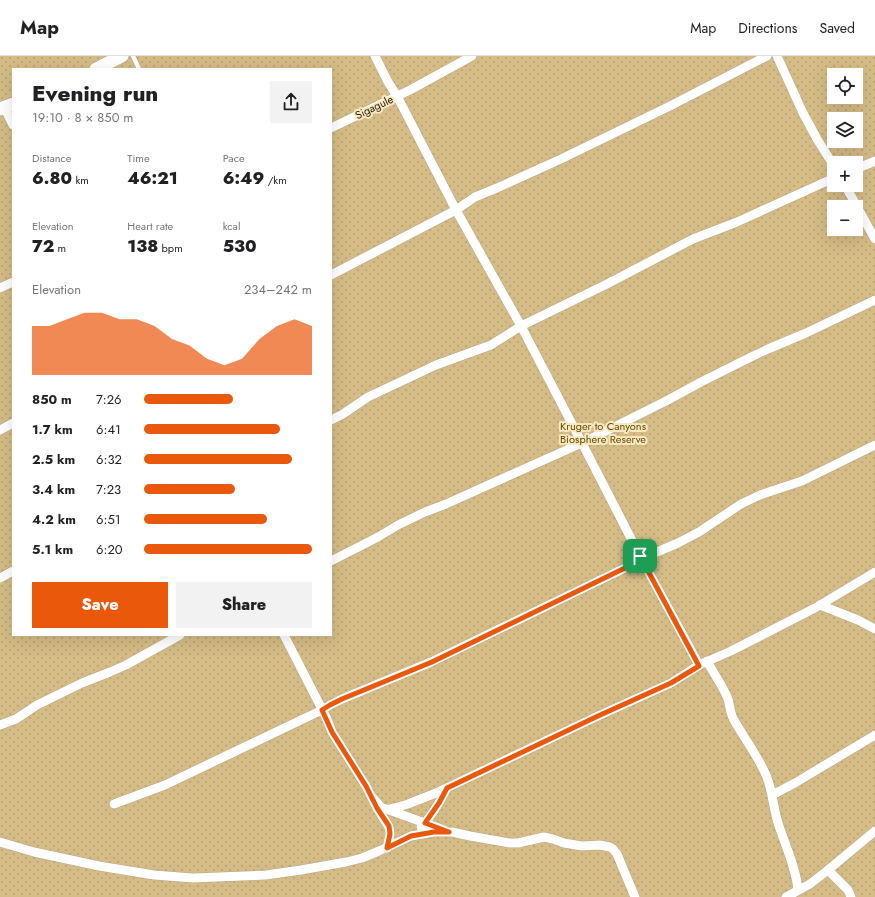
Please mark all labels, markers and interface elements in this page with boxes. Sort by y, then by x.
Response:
text: Map [20,14,59,41]
text: Map [690,18,716,38]
text: Directions [738,18,798,38]
text: Saved [820,18,855,38]
map controls [827,68,863,236]
button: locate [827,68,863,104]
text: Evening run [32,77,158,109]
button: share [270,81,312,123]
street label: Sigagule [352,91,396,123]
text: 19:10 · 8 × 850 m [32,108,134,127]
button: layers [827,112,863,148]
text: Distance [32,150,71,166]
text: Time [127,150,150,166]
text: Pace [223,150,245,166]
button: + [827,156,863,192]
text: 6.80 [32,166,72,190]
text: 46:21 [127,166,178,190]
text: 6:49 [223,166,264,190]
text: km [72,172,89,188]
text: /km [264,172,287,188]
button: − [827,200,863,236]
text: Elevation [32,218,74,234]
text: Heart rate [127,218,173,234]
text: kcal [223,218,240,234]
text: 72 [32,234,54,258]
text: 138 [127,234,158,258]
text: 530 [223,234,257,258]
text: m [54,240,66,256]
text: bpm [158,240,183,256]
text: Elevation [32,280,81,299]
text: 234–242 m [244,280,312,299]
text: 850 m [32,390,72,409]
text: 7:26 [96,390,122,409]
park label: Kruger to Canyons Biosphere Reserve [560,418,647,447]
text: 1.7 km [32,420,73,439]
text: 6:41 [96,420,121,439]
text: 2.5 km [32,450,75,469]
text: 6:32 [96,450,122,469]
text: 3.4 km [32,480,75,499]
text: 7:23 [96,480,121,499]
text: 4.2 km [32,510,76,529]
text: 6:51 [96,510,121,529]
pin [623,539,657,573]
text: 5.1 km [32,540,73,559]
text: 6:20 [96,540,123,559]
icon: arrive [629,545,651,567]
button: Save [32,582,168,628]
button: Share [176,582,312,628]

